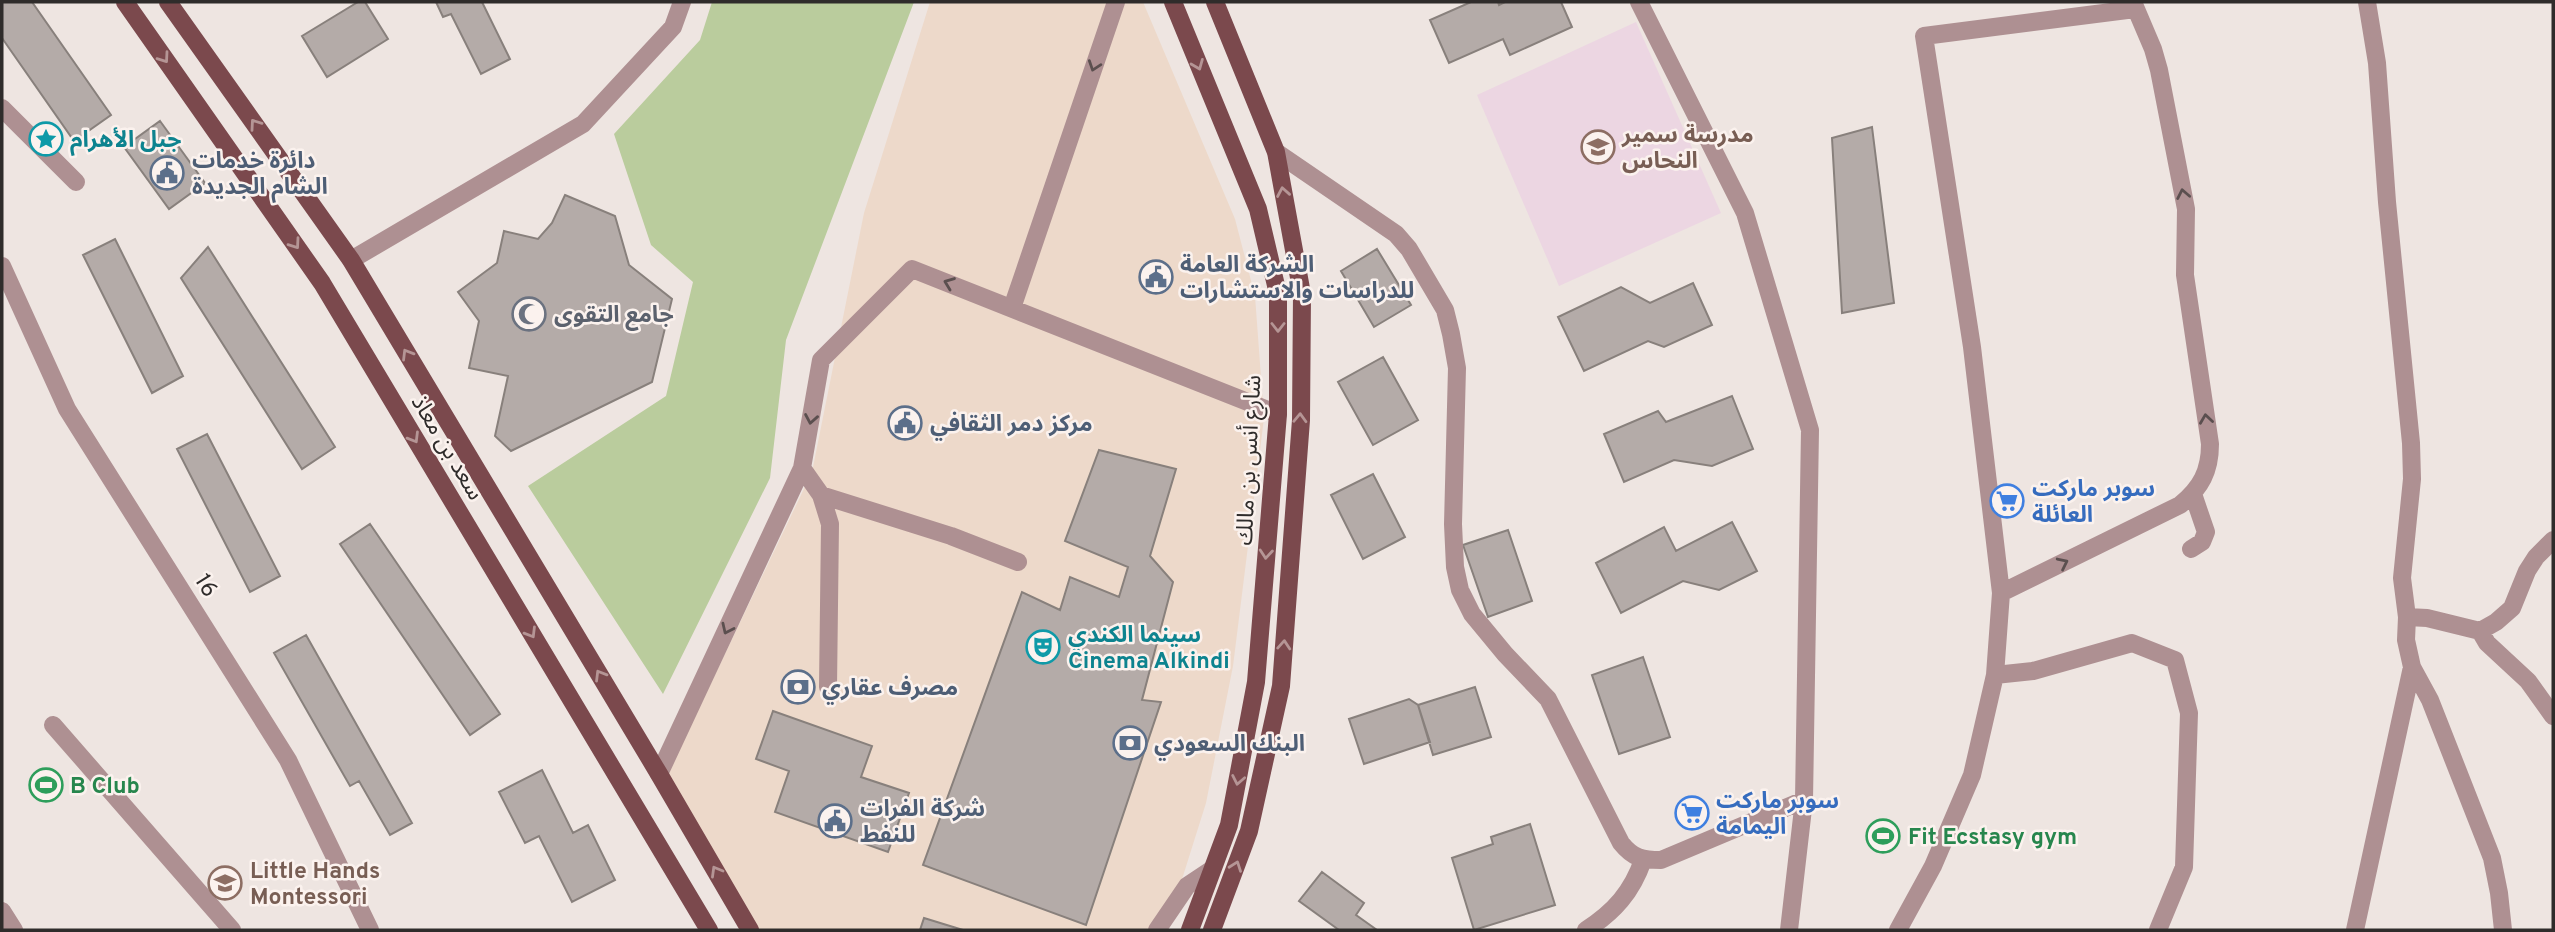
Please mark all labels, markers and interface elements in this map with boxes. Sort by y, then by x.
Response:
one-way arrow [156,50,168,63]
one-way arrow [1190,58,1204,70]
one-way arrow [1088,60,1102,72]
one-way arrow [251,119,263,132]
place icon: جبل الأهرام [27,120,65,158]
place label: مدرسة سمير النحاس [1621,122,1754,177]
place label: جبل الأهرام [70,127,181,157]
school or university icon: مدرسة سمير النحاس [1579,128,1617,166]
place label: دائرة خدمات الشام الجديدة [192,148,328,204]
public building icon: دائرة خدمات الشام الجديدة [148,154,186,192]
one-way arrow [1277,186,1292,198]
one-way arrow [2176,188,2191,200]
one-way arrow [287,236,299,249]
place label: الشركة العامة للدراسات والاستشارات [1180,252,1414,307]
public building icon: الشركة العامة للدراسات والاستشارات [1137,258,1175,296]
one-way arrow [943,278,955,292]
mosque icon: جامع التقوى [510,295,548,333]
place label: جامع التقوى [554,302,674,331]
one-way arrow [1270,322,1286,333]
one-way arrow [403,349,416,362]
street label: شارع أنس بن مالك [1230,374,1269,546]
street label: سعد بن معاذ [403,390,489,506]
public building icon: مركز دمر الثقافي [886,404,924,442]
place label: مركز دمر الثقافي [930,411,1093,441]
one-way arrow [1293,412,1308,423]
one-way arrow [804,413,819,425]
one-way arrow [2199,413,2214,425]
one-way arrow [406,430,419,443]
place label: سوبر ماركت العائلة [2032,476,2155,531]
supermarket icon: سوبر ماركت العائلة [1988,482,2026,520]
one-way arrow [1259,549,1274,560]
one-way arrow [2056,558,2068,572]
street label: 16 [187,569,223,603]
one-way arrow [721,622,735,634]
place label: سينما الكندي Cinema Alkindi [1068,622,1230,677]
one-way arrow [523,625,536,638]
theatre icon: سينما الكندي Cinema Alkindi [1024,628,1062,666]
one-way arrow [1276,639,1291,650]
bank icon: مصرف عقاري [779,668,817,706]
one-way arrow [595,670,608,683]
place label: مصرف عقاري [822,675,958,705]
bank icon: البنك السعودي [1111,724,1149,762]
place label: البنك السعودي [1154,731,1305,761]
sports icon: B Club [27,766,65,804]
place label: B Club [70,773,140,802]
one-way arrow [1231,774,1246,786]
place label: سوبر ماركت اليمامة [1716,788,1839,843]
supermarket icon: سوبر ماركت اليمامة [1673,794,1711,832]
place label: شركة الفرات للنفط [860,796,985,851]
public building icon: شركة الفرات للنفط [816,802,854,840]
sports icon: Fit Ecstasy gym [1864,817,1902,855]
place label: Fit Ecstasy gym [1908,824,2077,853]
place label: Little Hands Montessori [250,858,380,913]
one-way arrow [1227,861,1241,873]
school or university icon: Little Hands Montessori [206,864,244,902]
one-way arrow [711,866,724,879]

